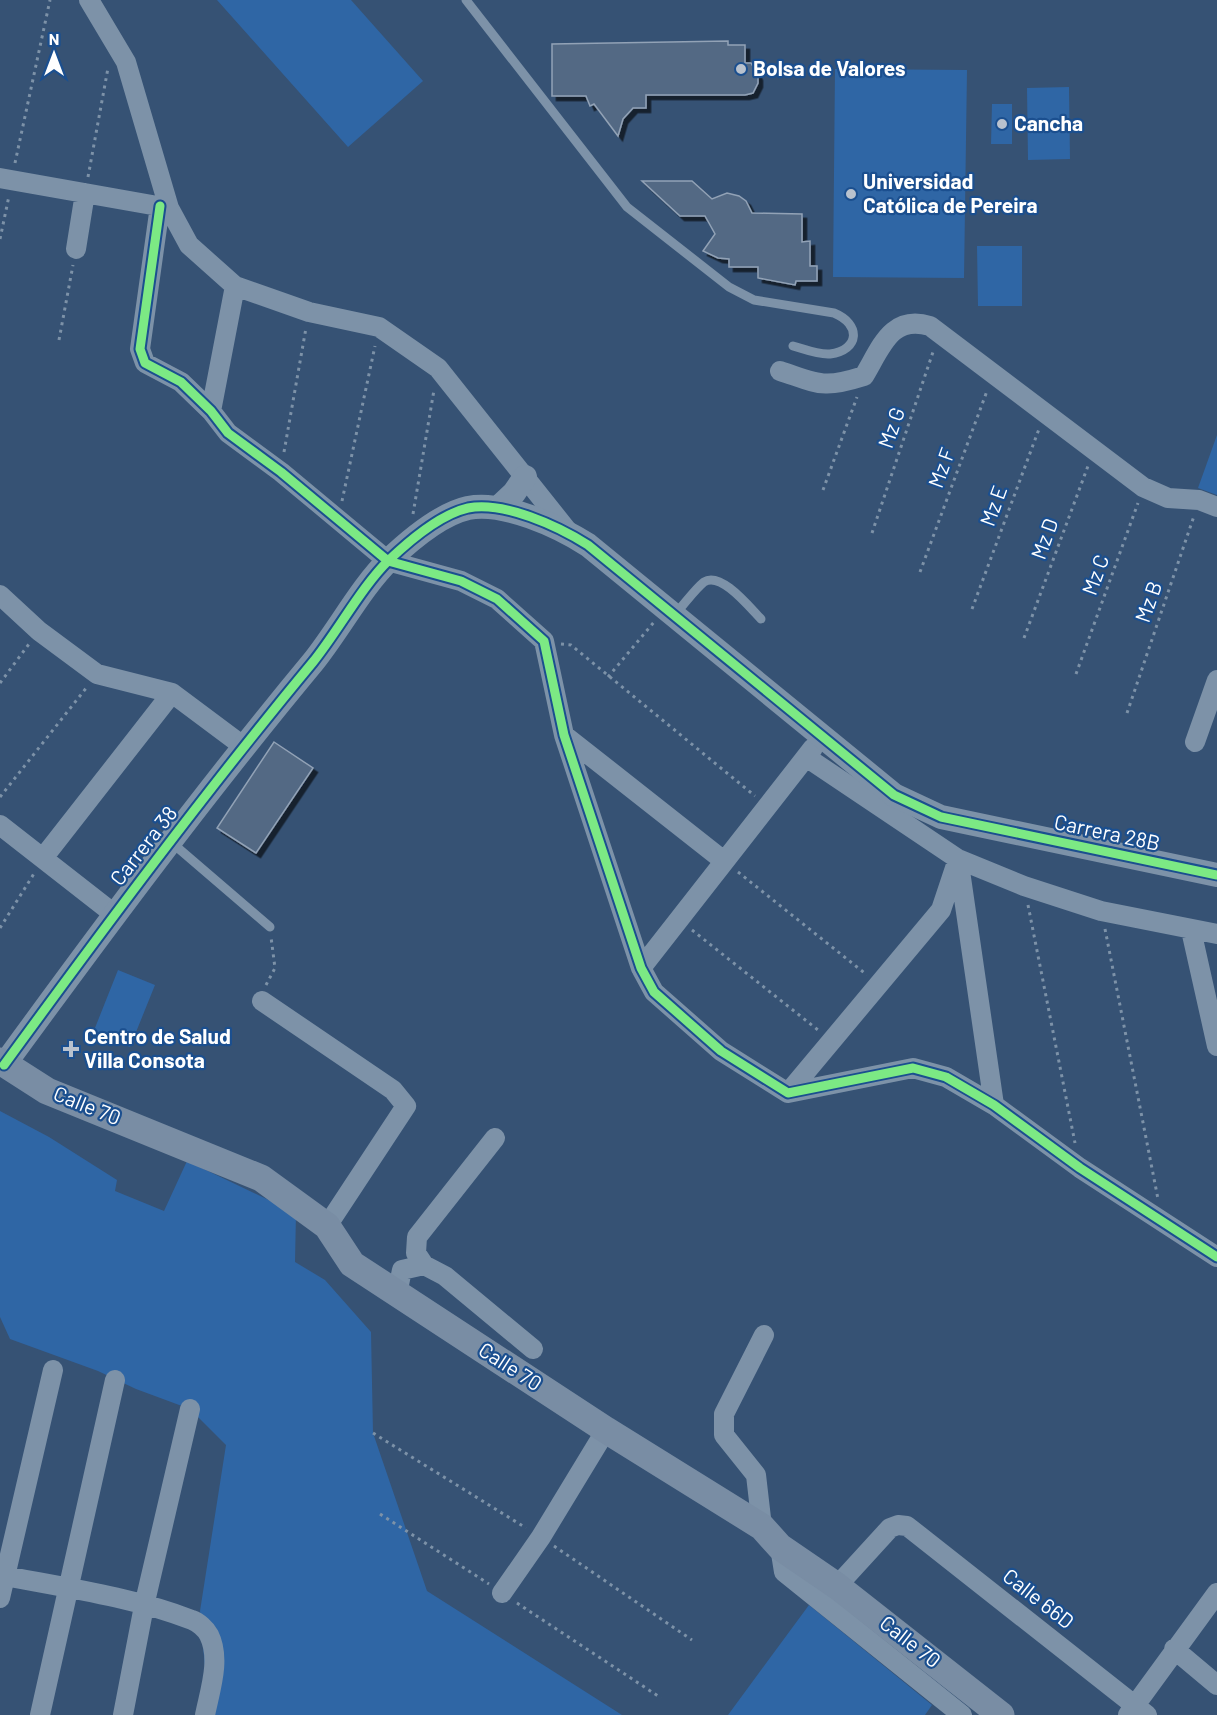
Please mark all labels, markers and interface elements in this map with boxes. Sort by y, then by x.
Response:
north arrow [24,24,84,84]
text: N [49,29,59,48]
place label: Bolsa de Valores [753,55,906,80]
marker: Bolsa de Valores [734,62,748,76]
place label: Cancha [1014,110,1083,135]
marker: Cancha [995,117,1009,131]
place label: Universidad Católica de Pereira [863,168,1038,217]
marker: Universidad Católica de Pereira [844,187,858,201]
street label: Mz G [872,404,909,451]
street label: Mz F [922,444,959,491]
street label: Mz E [974,482,1011,529]
street label: Mz D [1025,515,1062,562]
street label: Mz C [1076,551,1113,598]
street label: Mz B [1129,578,1166,625]
street label: Carrera 38 [104,800,182,890]
street label: Carrera 28B [1052,808,1163,855]
place label: Centro de Salud Villa Consota [84,1023,231,1072]
marker: Centro de Salud Villa Consota [62,1040,80,1058]
street label: Calle 70 [50,1080,125,1129]
street label: Calle 70 [475,1336,547,1395]
street label: Calle 66D [999,1562,1079,1633]
street label: Calle 70 [876,1609,946,1672]

